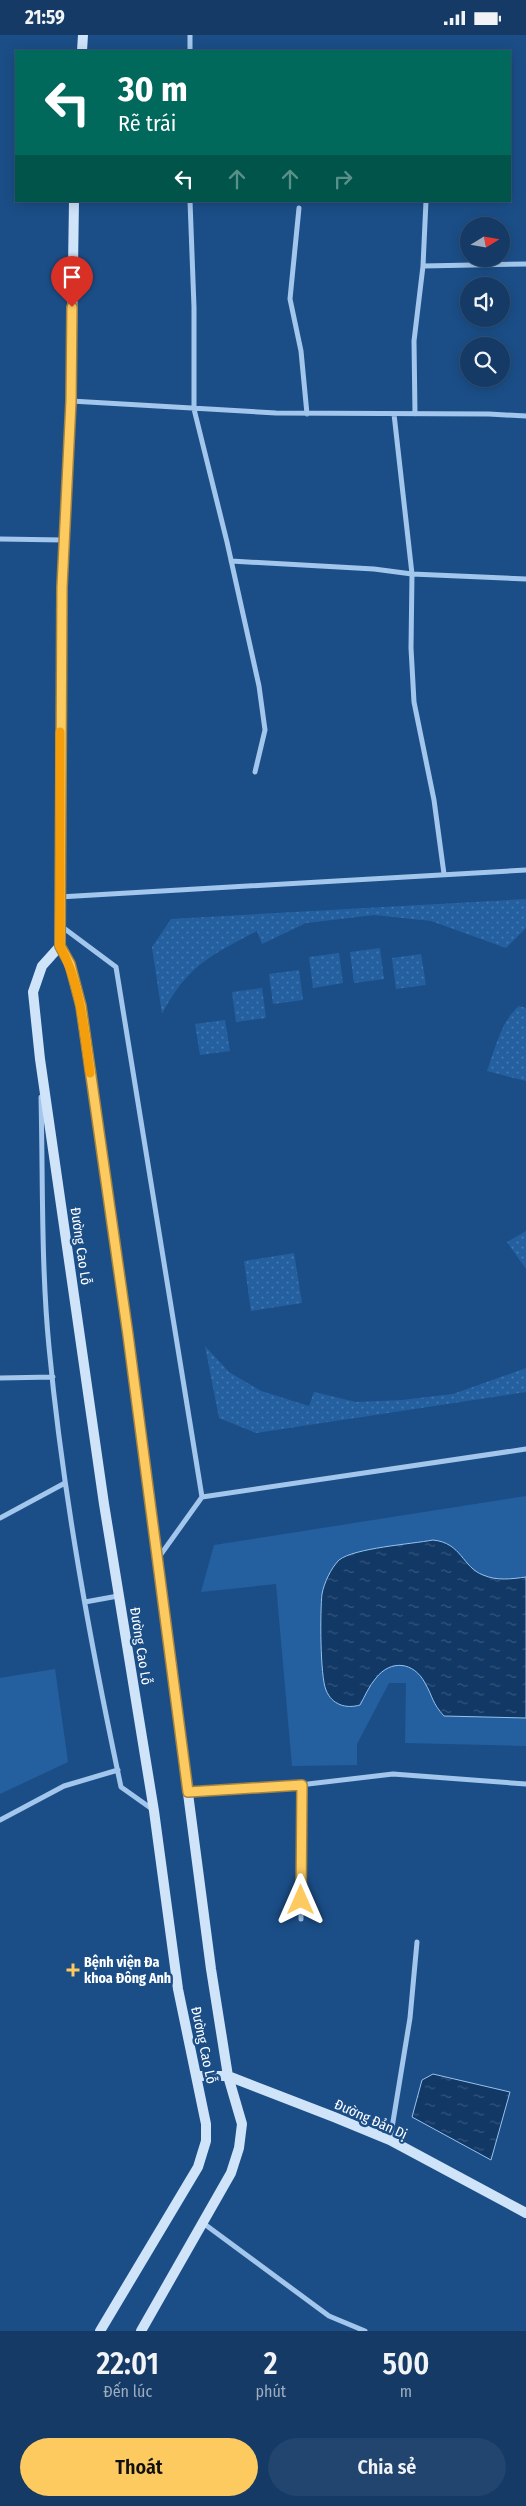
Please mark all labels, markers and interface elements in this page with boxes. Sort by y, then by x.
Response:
text: 21:59 [25,6,65,29]
text: 30 m [118,68,188,110]
icon: left [35,70,100,135]
text: Rẽ trái [118,110,176,137]
icon: left [170,165,198,193]
icon: ahead [223,165,251,193]
icon: ahead [276,165,304,193]
icon: right [329,165,357,193]
north arrow [460,217,510,267]
map controls [460,217,510,387]
pin [51,256,93,307]
icon: arrive [58,263,86,291]
button: sound [460,277,510,327]
button: search [460,337,510,387]
street label: Đường Cao Lỗ [67,1206,94,1286]
street label: Đường Cao Lỗ [126,1606,155,1686]
position arrow [274,1873,326,1925]
place label: Bệnh viện Đa khoa Đông Anh [84,1954,171,1987]
marker: Bệnh viện Đa khoa Đông Anh [66,1963,80,1977]
street label: Đường Cao Lỗ [187,2005,220,2085]
street label: Đường Đản Dị [332,2096,410,2143]
text: 22:01 [97,2346,159,2382]
text: 2 [264,2346,278,2382]
text: 500 [383,2346,429,2382]
text: Đến lúc [103,2382,152,2401]
text: phút [255,2382,286,2401]
text: m [400,2382,412,2401]
button: Thoát [20,2438,258,2496]
button: Chia sẻ [268,2438,506,2496]

